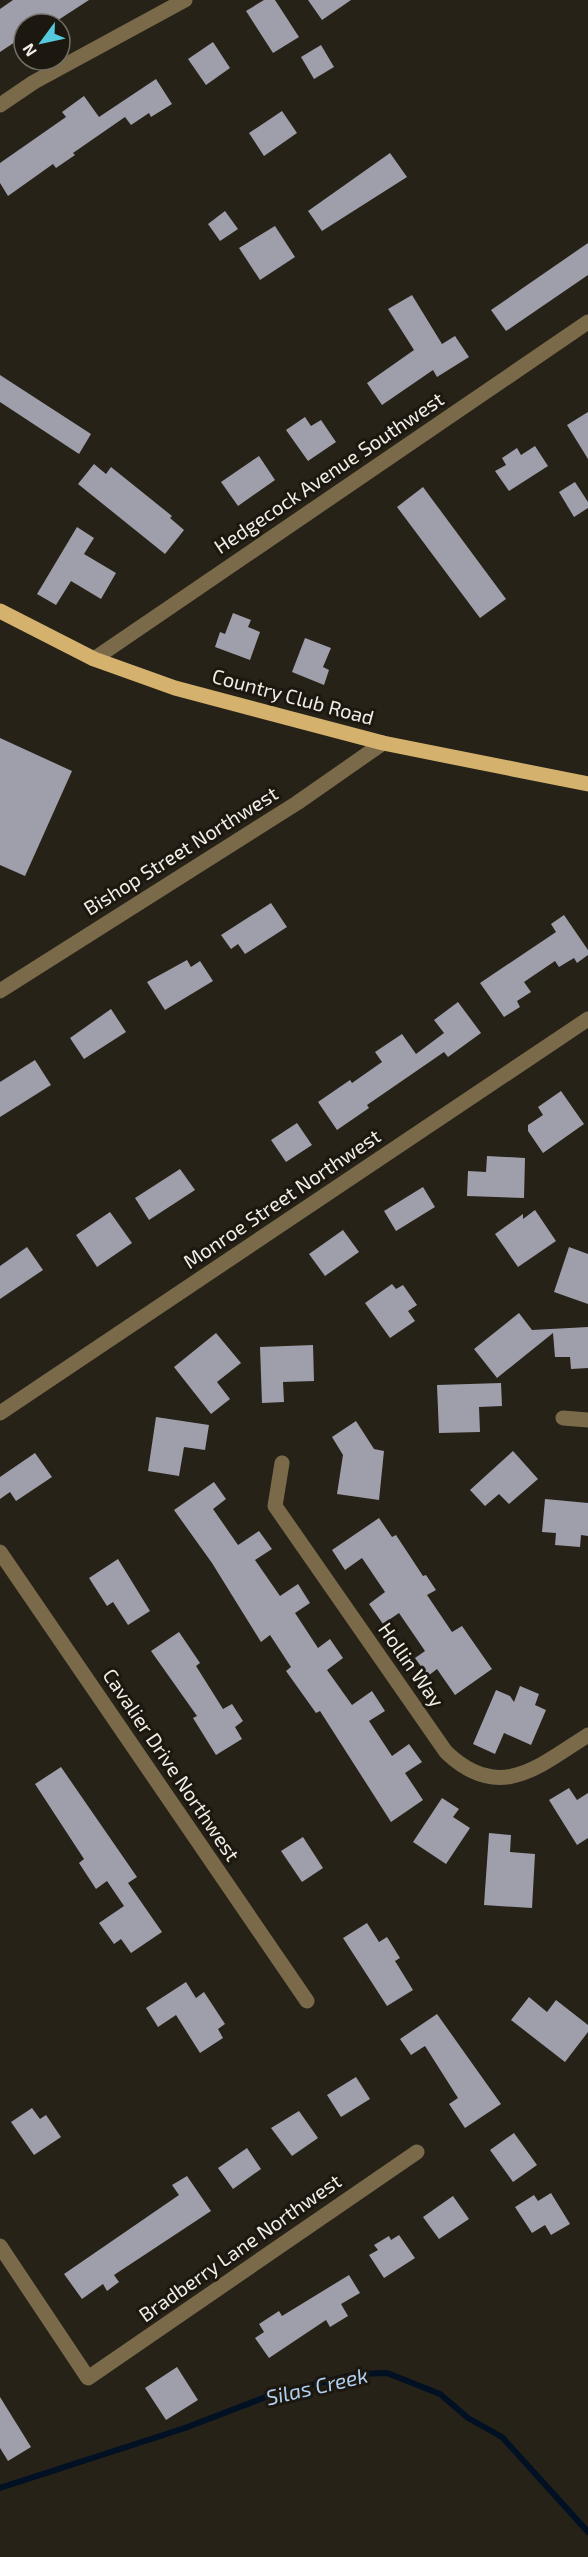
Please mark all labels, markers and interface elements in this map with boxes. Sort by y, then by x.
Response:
north arrow [12,12,72,72]
text: N [18,40,40,60]
street label: Hedgecock Avenue Southwest [209,386,448,558]
street label: Country Club Road [210,663,377,729]
street label: Bishop Street Northwest [79,780,282,920]
street label: Monroe Street Northwest [178,1123,385,1273]
street label: Hollin Way [374,1618,450,1712]
street label: Cavalier Drive Northwest [98,1664,245,1866]
street label: Bradberry Lane Northwest [134,2168,345,2326]
water label: Silas Creek [263,2362,370,2409]

